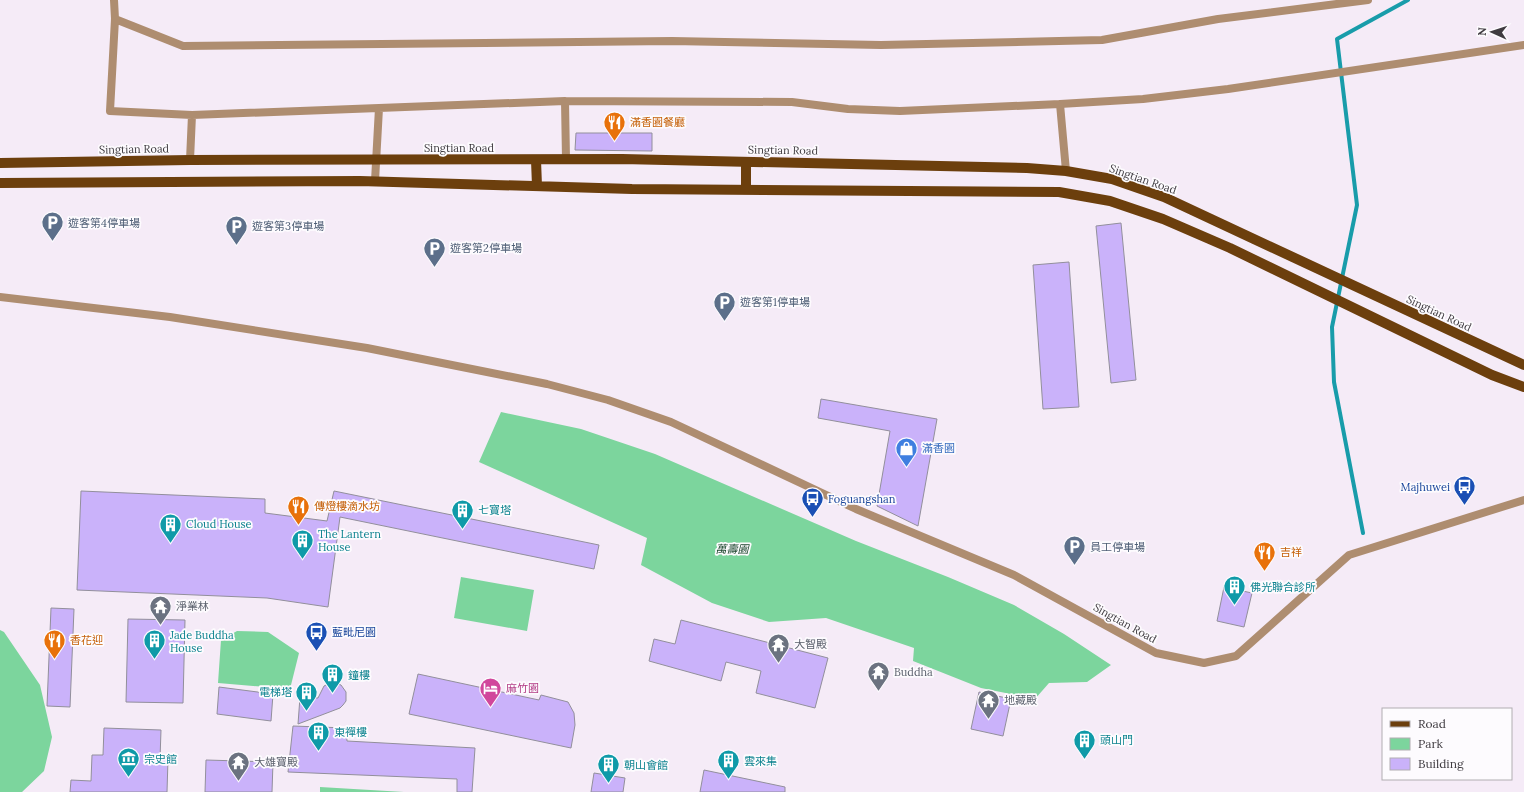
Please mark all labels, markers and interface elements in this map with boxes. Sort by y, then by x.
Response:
north arrow [1472,12,1512,52]
text: N [1475,26,1489,36]
restaurant icon: 滿香園餐廳 [601,109,627,142]
place label: 滿香園餐廳 [630,115,685,129]
street label: Singtian Road [99,141,170,157]
street label: Singtian Road [424,141,494,155]
street label: Singtian Road [748,142,819,158]
street label: Singtian Road [1108,161,1179,197]
parking icon: 遊客第4停車場 [39,210,65,243]
parking icon: 遊客第3停車場 [224,213,250,246]
place label: 遊客第4停車場 [68,216,140,230]
place label: 遊客第3停車場 [252,219,324,233]
parking icon: 遊客第2停車場 [422,235,448,268]
place label: 遊客第2停車場 [450,241,522,255]
parking icon: 遊客第1停車場 [711,289,737,322]
street label: Singtian Road [1404,292,1474,334]
place label: 遊客第1停車場 [740,295,810,309]
shop icon: 滿香園 [893,435,919,468]
place label: 滿香園 [922,441,955,455]
bus stop icon: Majhuwei [1452,474,1478,507]
place label: Majhuwei [1401,480,1450,494]
bus stop icon: Foguangshan [800,486,826,519]
place label: Foguangshan [828,492,896,506]
restaurant icon: 傳燈樓滴水坊 [285,493,311,526]
building icon: 七寶塔 [449,497,475,530]
place label: 傳燈樓滴水坊 [314,499,380,513]
place label: 七寶塔 [478,503,511,517]
building icon: Cloud House [158,511,184,544]
place label: Cloud House [186,517,252,531]
building icon: The Lantern House [289,527,315,560]
place label: The Lantern House [318,527,381,554]
parking icon: 員工停車場 [1062,534,1088,567]
restaurant icon: 吉祥 [1251,539,1277,572]
place label: 員工停車場 [1090,540,1145,554]
park label: 萬壽園 [716,542,750,556]
place label: 吉祥 [1280,545,1302,559]
building icon: 佛光聯合診所 [1221,574,1247,607]
place label: 佛光聯合診所 [1250,580,1316,594]
temple icon: 淨業林 [148,593,174,626]
place label: 淨業林 [176,599,209,613]
street label: Singtian Road [1091,600,1159,646]
bus stop icon: 藍毗尼園 [303,619,329,652]
place label: 藍毗尼園 [332,625,376,639]
restaurant icon: 香花迎 [41,627,67,660]
building icon: Jade Buddha House [142,628,168,661]
place label: Jade Buddha House [169,628,234,655]
temple icon: 大智殿 [766,631,792,664]
place label: 香花迎 [70,633,103,647]
place label: 大智殿 [794,637,827,651]
temple icon: Buddha [865,659,891,692]
building icon: 鐘樓 [320,662,346,695]
place label: Buddha [894,665,933,679]
place label: 鐘樓 [348,668,370,682]
hotel icon: 麻竹園 [478,675,504,708]
building icon: 電梯塔 [294,679,320,712]
place label: 麻竹園 [506,681,539,695]
place label: 電梯塔 [259,685,292,699]
temple icon: 地藏殿 [976,687,1002,720]
place label: 地藏殿 [1004,693,1037,707]
legend [1382,708,1512,780]
text: Road [1418,716,1446,731]
building icon: 東禪樓 [305,719,331,752]
place label: 東禪樓 [334,725,367,739]
building icon: 頭山門 [1072,727,1098,760]
place label: 頭山門 [1100,733,1133,747]
text: Park [1418,736,1444,751]
museum icon: 宗史館 [116,746,142,779]
building icon: 雲來集 [716,748,742,781]
temple icon: 大雄寶殿 [226,749,252,782]
place label: 宗史館 [144,752,177,766]
building icon: 朝山會館 [595,752,621,785]
place label: 雲來集 [744,754,777,768]
place label: 大雄寶殿 [254,755,298,769]
text: Building [1418,756,1464,771]
place label: 朝山會館 [624,758,668,772]

